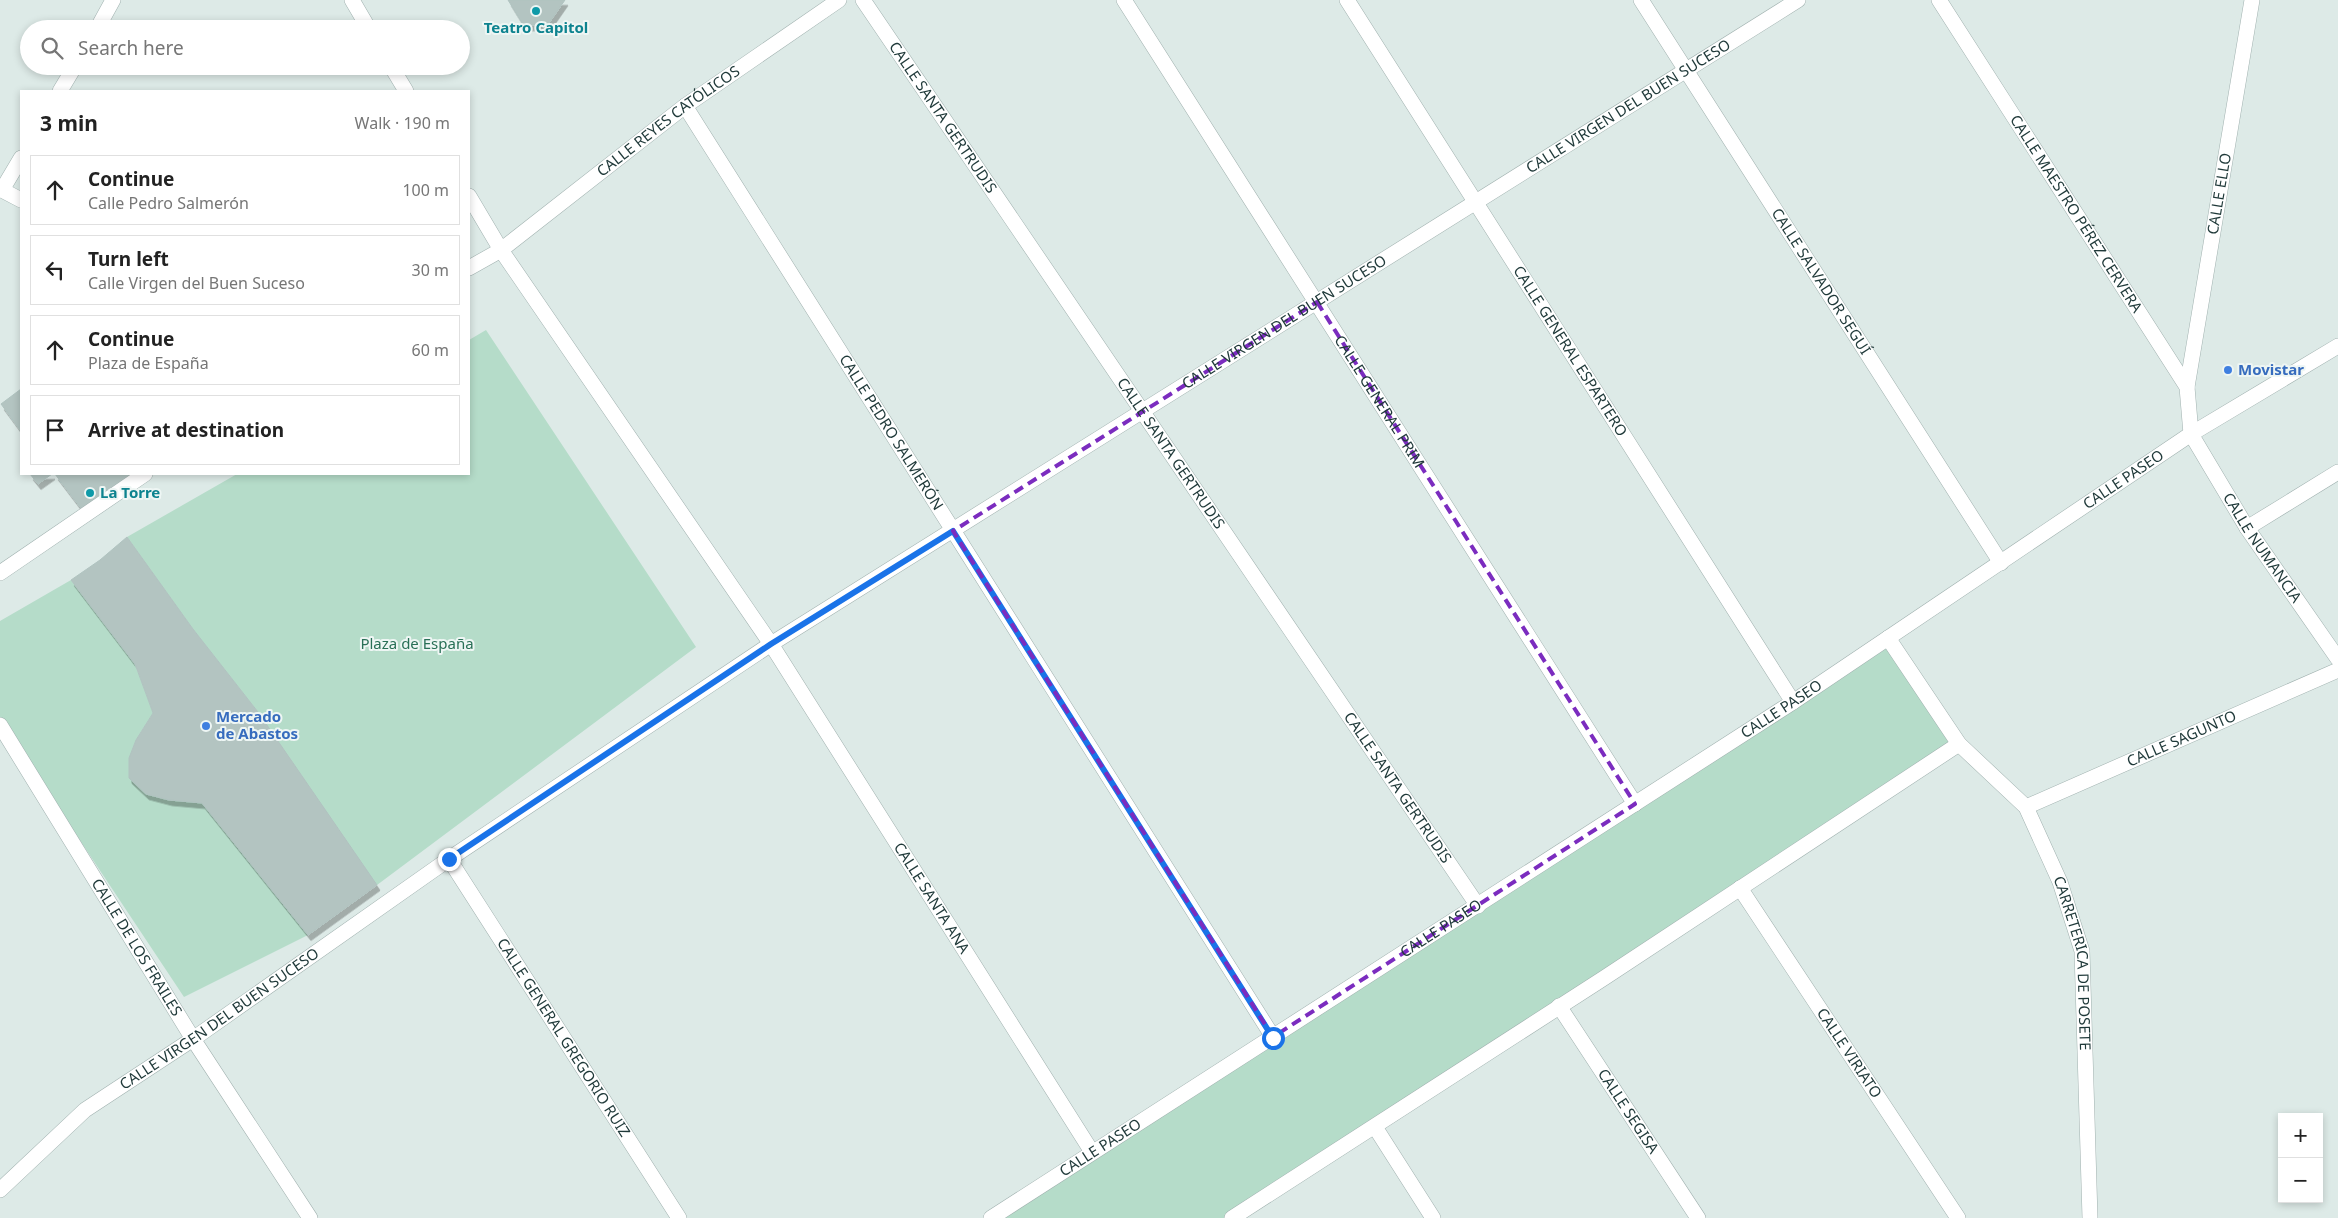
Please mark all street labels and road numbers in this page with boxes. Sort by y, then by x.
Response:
street label: CALLE VIRGEN DEL BUEN SUCESO [1522,34,1734,177]
street label: CALLE SANTA GERTRUDIS [885,37,1002,196]
street label: CALLE REYES CATÓLICOS [592,60,743,180]
street label: CALLE MAESTRO PÉREZ CERVERA [2006,111,2148,316]
street label: CALLE ELLO [2202,151,2235,236]
street label: CALLE SALVADOR SEGUÍ [1768,204,1876,358]
street label: CALLE VIRGEN DEL BUEN SUCESO [1178,250,1390,393]
street label: CALLE GENERAL ESPARTERO [1509,261,1633,440]
street label: CALLE GENERAL PRIM [1330,331,1430,472]
street label: CALLE PEDRO SALMERÓN [835,350,949,513]
street label: CALLE SANTA GERTRUDIS [1113,373,1230,532]
street label: CALLE PASEO [2079,444,2167,513]
street label: CALLE NUMANCIA [2219,489,2307,606]
street label: CALLE PASEO [1736,674,1825,742]
street label: CALLE SAGUNTO [2123,705,2239,771]
street label: CALLE SANTA GERTRUDIS [1340,708,1457,867]
street label: CALLE SANTA ANA [890,838,975,957]
street label: CARRETERICA DE POSETE [2049,872,2096,1051]
street label: CALLE DE LOS FRAILES [88,874,187,1019]
street label: CALLE PASEO [1396,894,1485,961]
street label: CALLE GENERAL GREGORIO RUIZ [493,934,635,1140]
street label: CALLE VIRGEN DEL BUEN SUCESO [115,943,322,1094]
street label: CALLE VIRIATO [1813,1004,1887,1102]
street label: CALLE SEGISA [1594,1065,1664,1157]
street label: CALLE PASEO [1055,1113,1144,1180]

